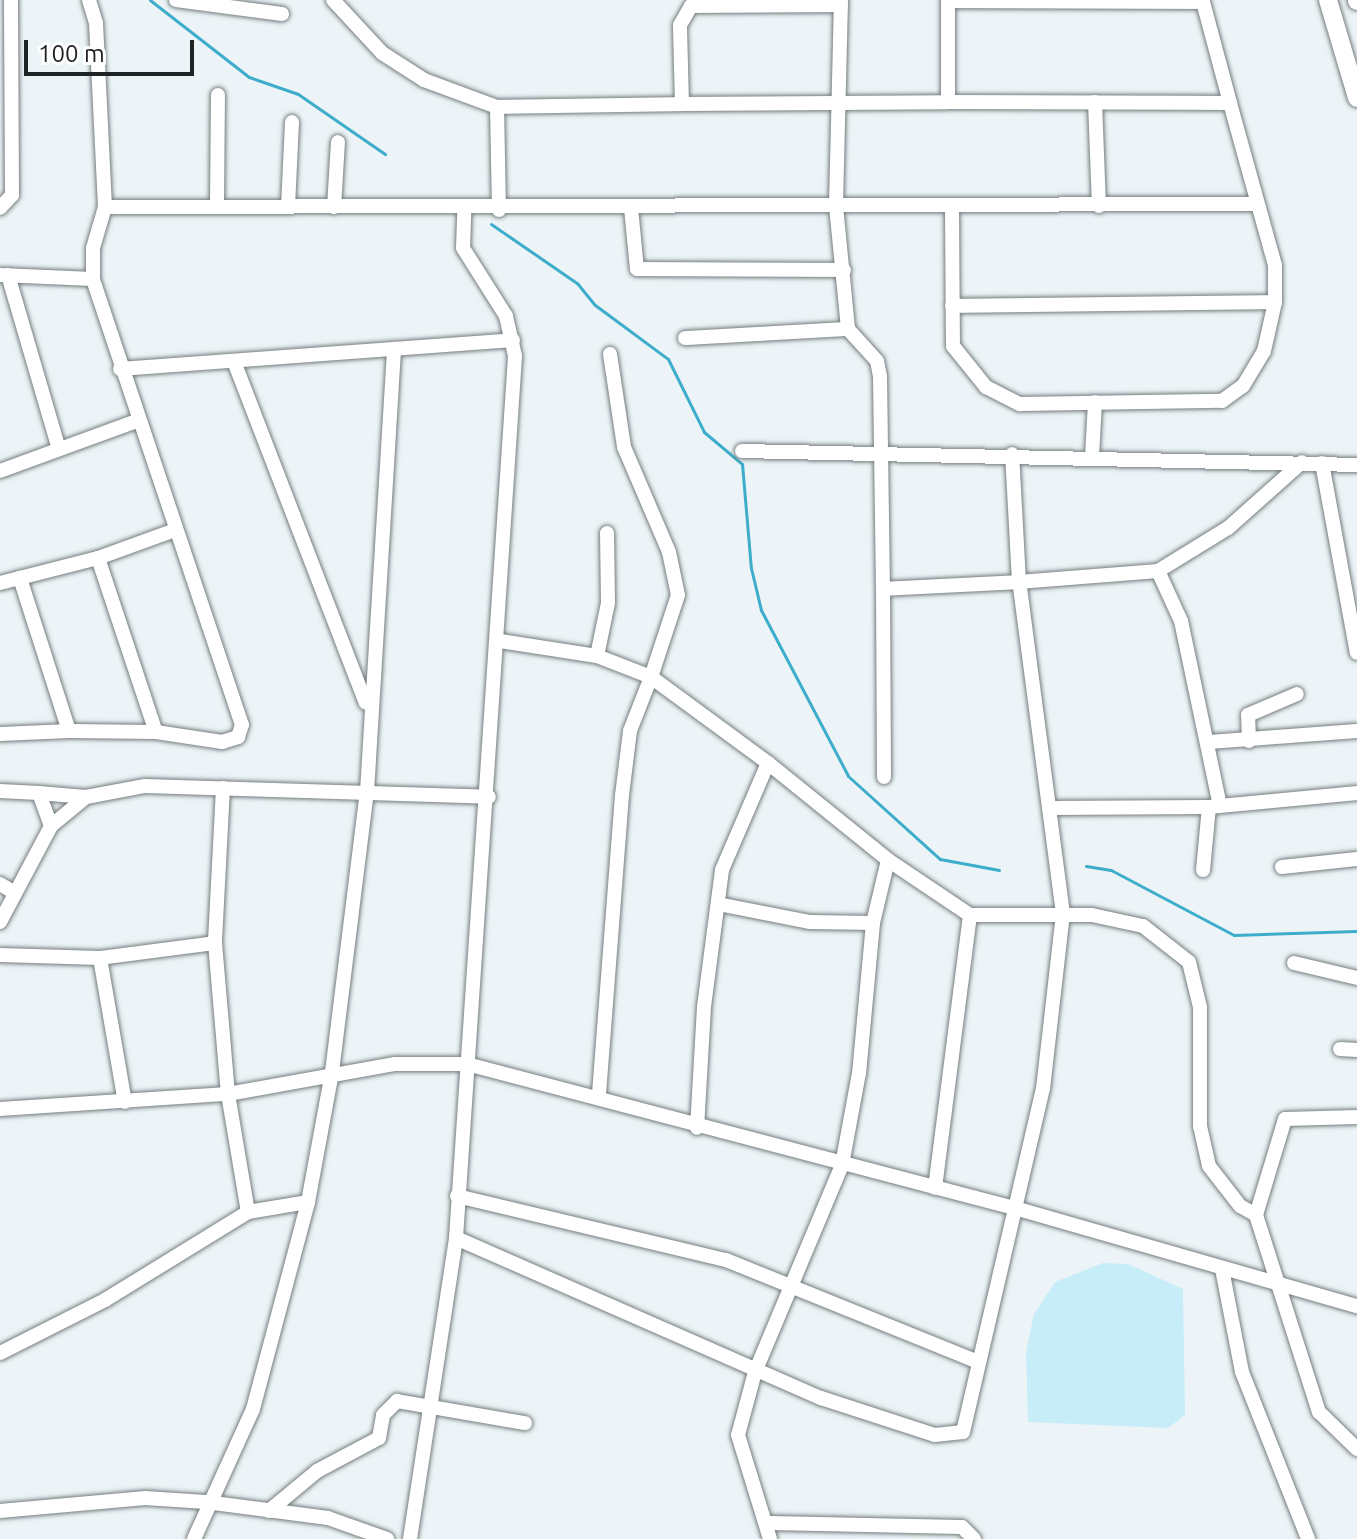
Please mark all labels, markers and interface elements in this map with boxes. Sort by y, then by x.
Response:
scale bar [28,24,198,74]
text: 100 m [38,40,105,67]

